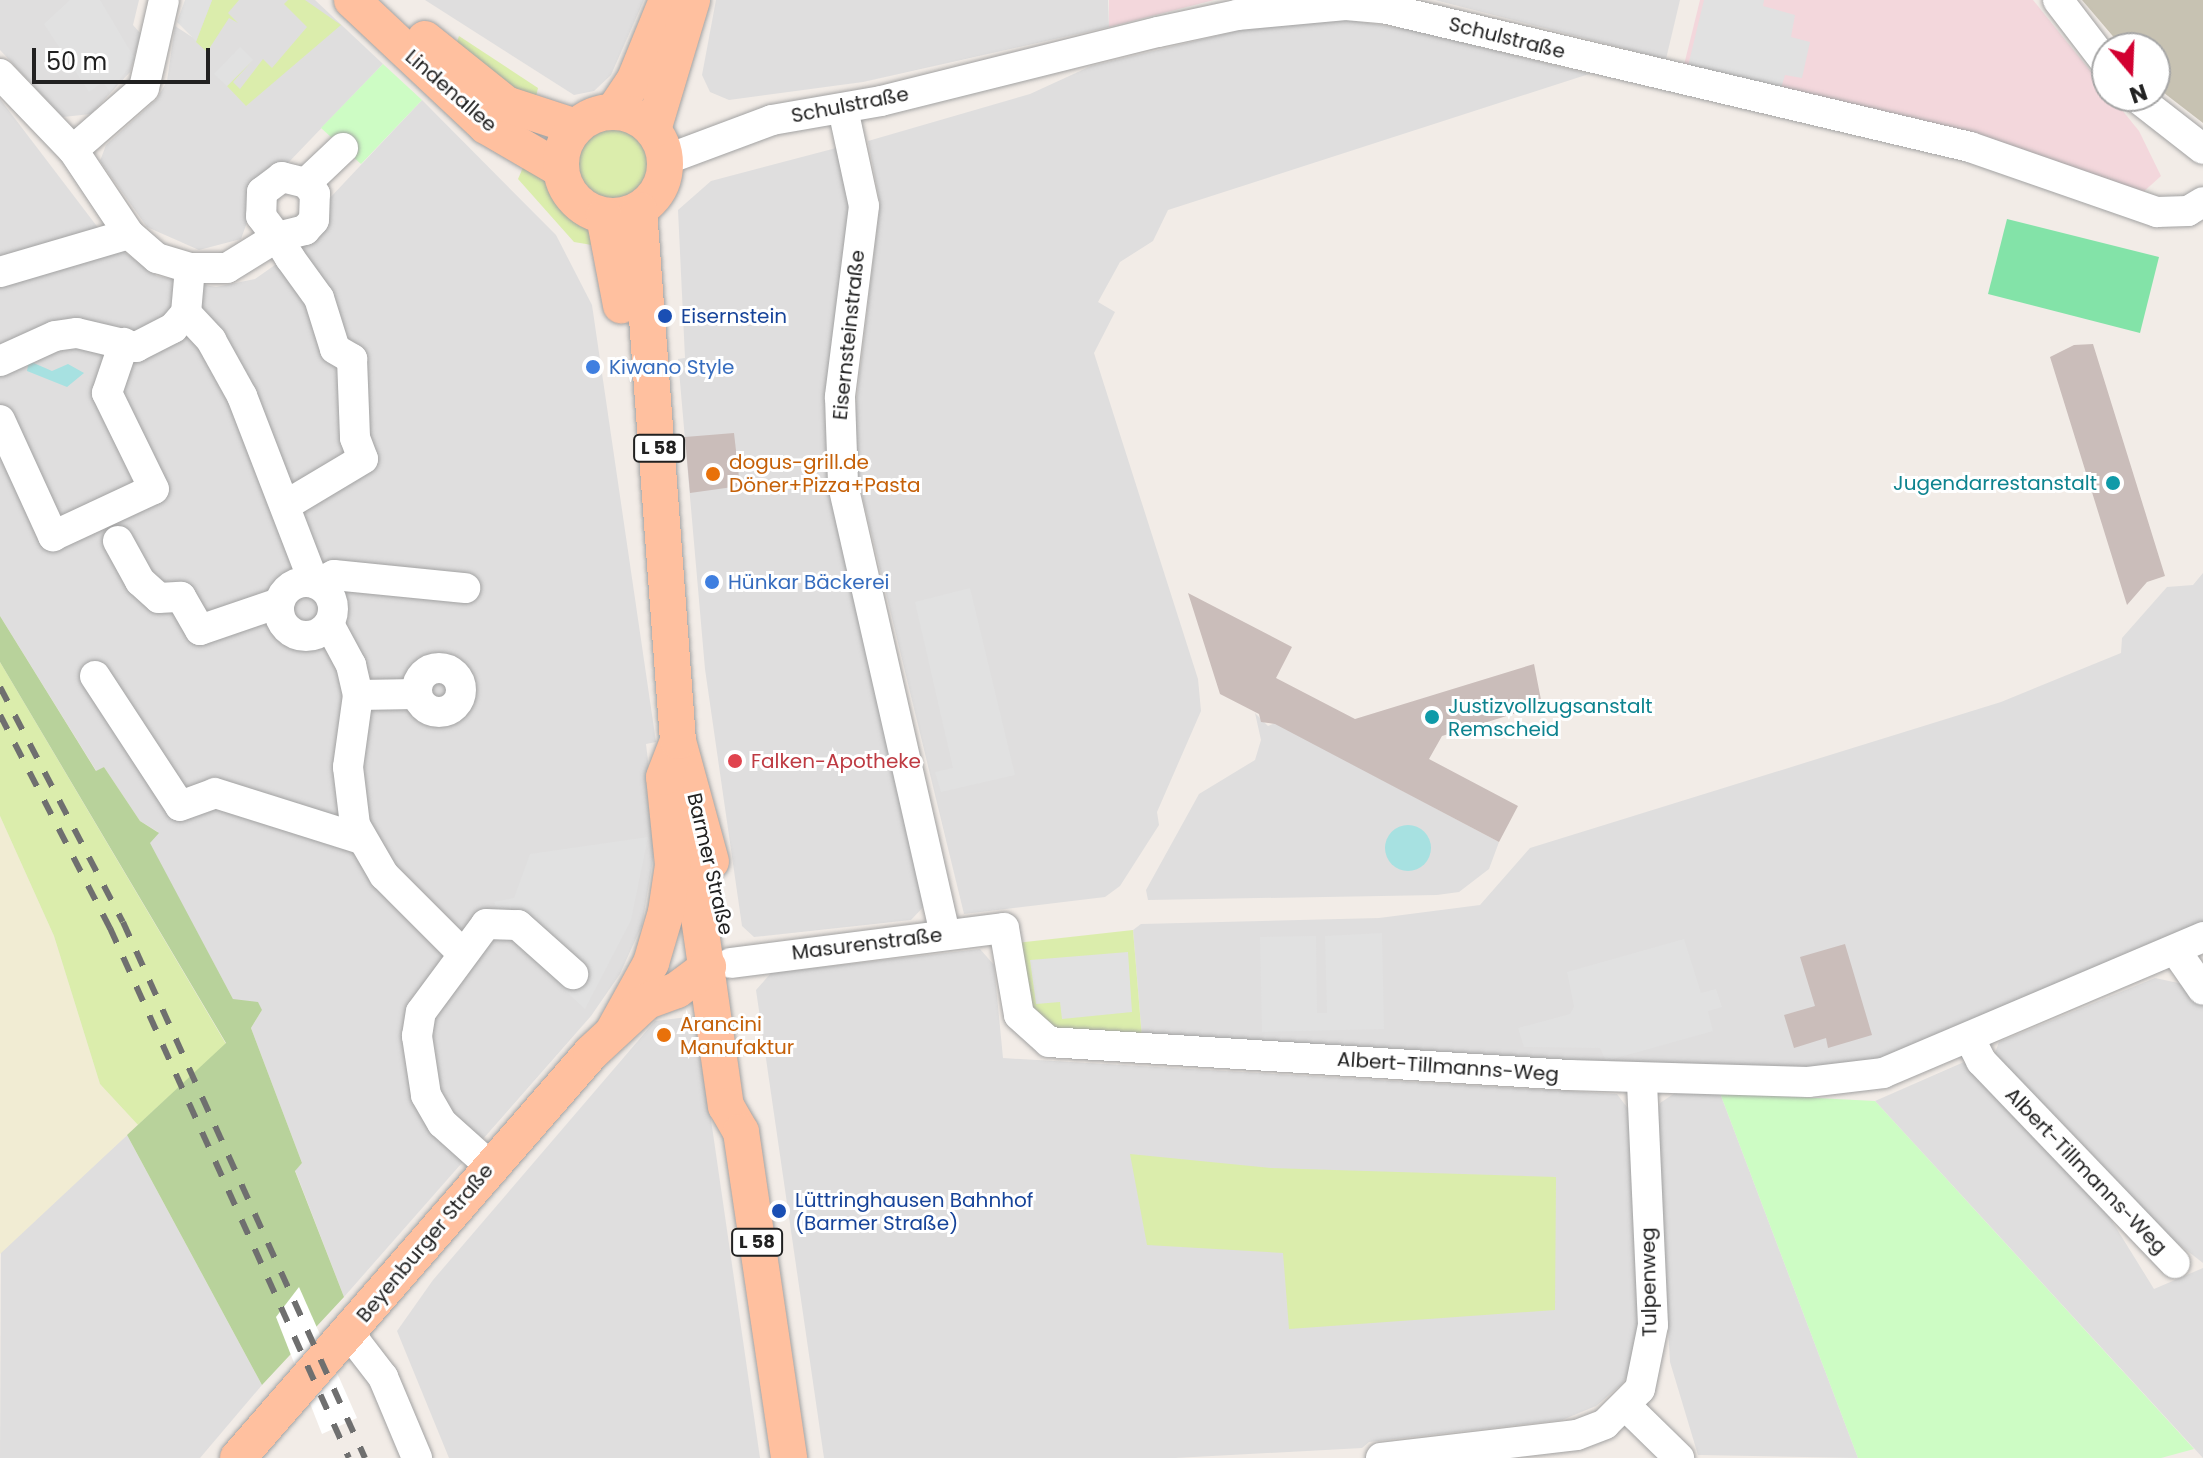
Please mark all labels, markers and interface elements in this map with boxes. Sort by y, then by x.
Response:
street label: Schulstraße [1446,12,1568,64]
scale bar [36,32,214,82]
north arrow [2091,32,2171,112]
text: 50 m [46,45,107,78]
street label: Lindenallee [400,45,502,137]
text: N [2125,76,2151,111]
street label: Schulstraße [789,82,911,128]
street label: Eisernsteinstraße [828,249,870,421]
place label: Eisernstein [681,304,787,328]
marker: Eisernstein [656,307,674,325]
place label: Kiwano Style [609,355,734,379]
marker: Kiwano Style [584,358,602,376]
road number: L 58 [633,434,685,462]
place label: dogus-grill.de Döner+Pizza+Pasta [729,450,920,497]
marker: dogus-grill.de Döner+Pizza+Pasta [704,465,722,483]
place label: Jugendarrestanstalt [1893,471,2097,495]
marker: Jugendarrestanstalt [2104,474,2122,492]
place label: Hünkar Bäckerei [728,570,889,594]
marker: Hünkar Bäckerei [703,573,721,591]
place label: Justizvollzugsanstalt Remscheid [1448,694,1653,741]
marker: Justizvollzugsanstalt Remscheid [1423,708,1441,726]
place label: Falken-Apotheke [751,749,921,773]
marker: Falken-Apotheke [726,752,744,770]
street label: Barmer Straße [682,791,738,937]
street label: Masurenstraße [790,923,944,965]
place label: Arancini Manufaktur [680,1012,794,1059]
marker: Arancini Manufaktur [655,1026,673,1044]
street label: Albert-Tillmanns-Weg [1336,1047,1560,1087]
street label: Albert-Tillmanns-Weg [2000,1083,2172,1259]
street label: Beyenburger Straße [352,1159,498,1327]
place label: Lüttringhausen Bahnhof (Barmer Straße) [795,1188,1033,1235]
marker: Lüttringhausen Bahnhof (Barmer Straße) [770,1202,788,1220]
street label: Tulpenweg [1636,1227,1662,1337]
road number: L 58 [731,1228,783,1256]

